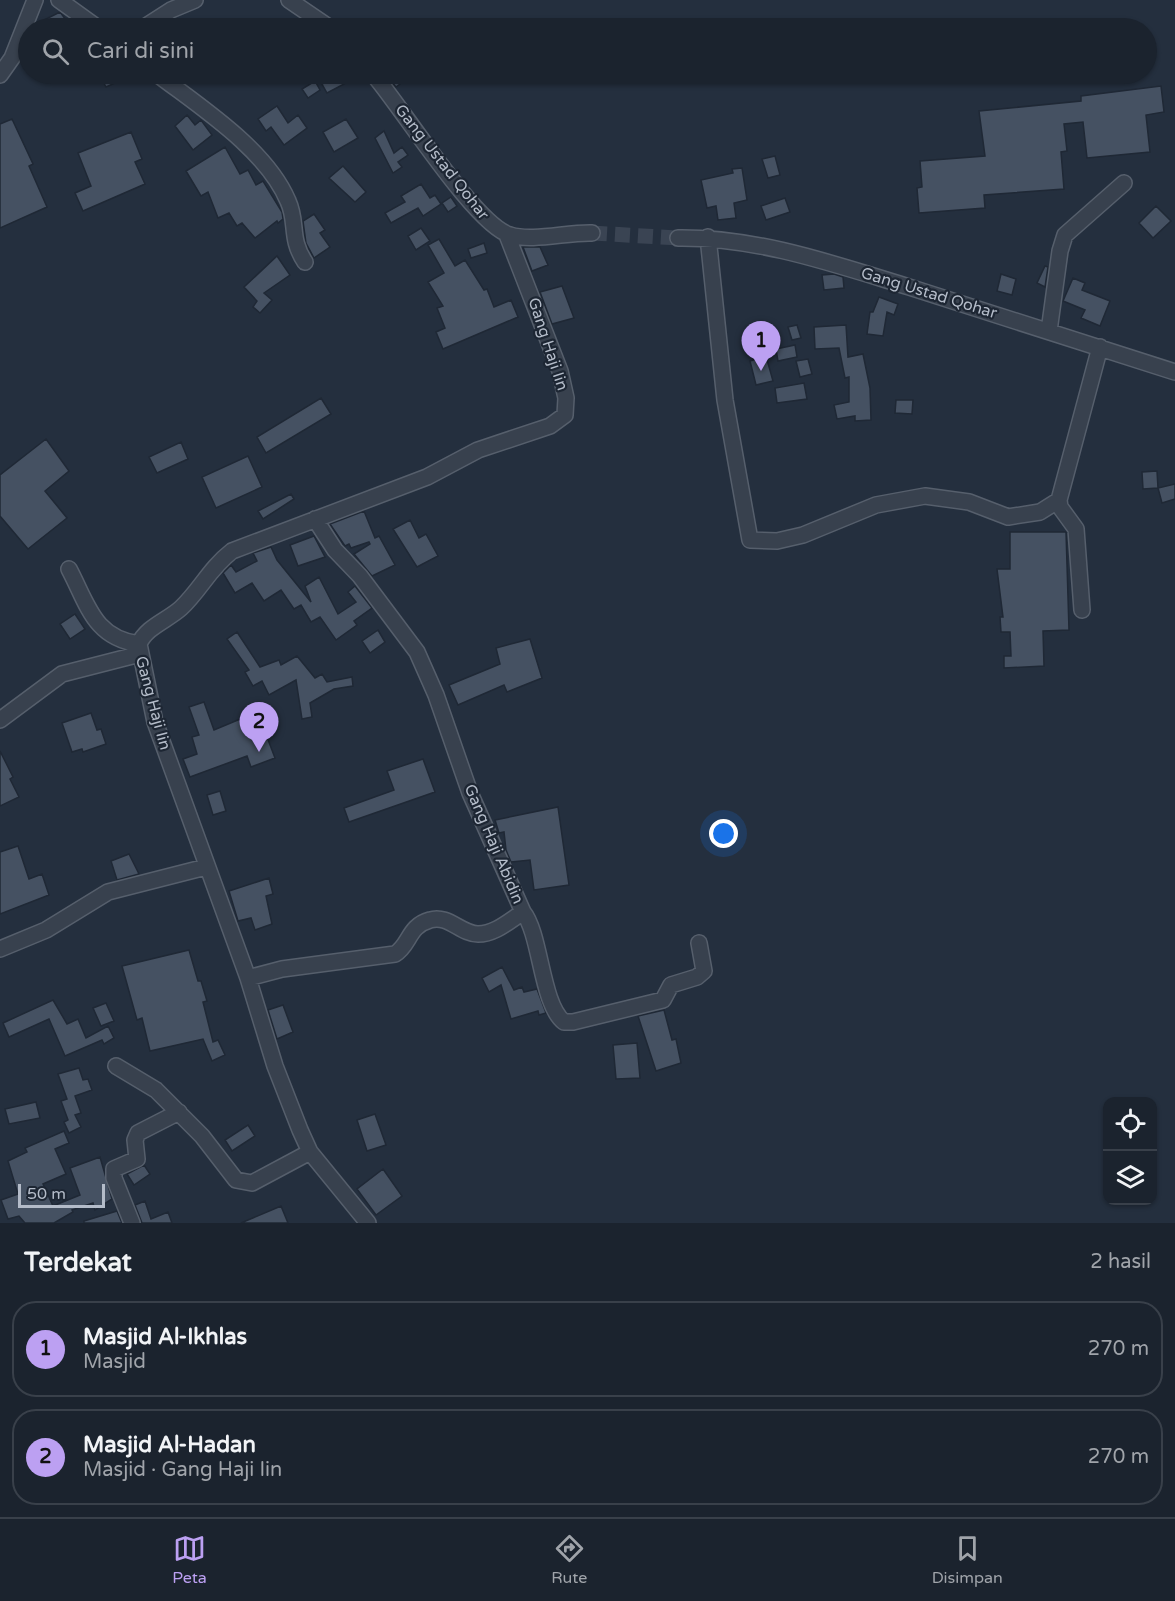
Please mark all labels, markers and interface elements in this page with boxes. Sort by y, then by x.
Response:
search box [18,18,1157,84]
icon: search [39,35,72,68]
text: Cari di sini [87,38,194,64]
street label: Gang Ustad Qohar [391,100,494,224]
street label: Gang Ustad Qohar [859,263,1000,323]
street label: Gang Haji Iin [524,295,572,393]
pin: 1 [742,322,780,371]
street label: Gang Haji Iin [131,654,175,752]
pin: 2 [240,702,278,752]
street label: Gang Haji Abidin [460,781,528,907]
your location [709,819,738,848]
map controls [1103,1097,1157,1205]
button: locate [1103,1097,1157,1151]
button: layers [1103,1151,1157,1205]
scale bar [18,1181,105,1208]
text: 50 m [27,1184,66,1204]
text: Terdekat [24,1247,132,1278]
text: 2 hasil [1090,1250,1151,1274]
text: Masjid Al-Ikhlas [83,1324,247,1350]
text: 1 [39,1337,52,1361]
text: 270 m [1088,1337,1149,1361]
text: Masjid [83,1350,146,1374]
text: Masjid Al-Hadan [83,1432,256,1458]
text: 2 [39,1445,52,1469]
text: 270 m [1088,1445,1149,1469]
text: Masjid · Gang Haji Iin [83,1458,282,1482]
tab: Peta [172,1532,207,1588]
tab: Rute [551,1532,587,1588]
tab: Disimpan [932,1532,1003,1588]

